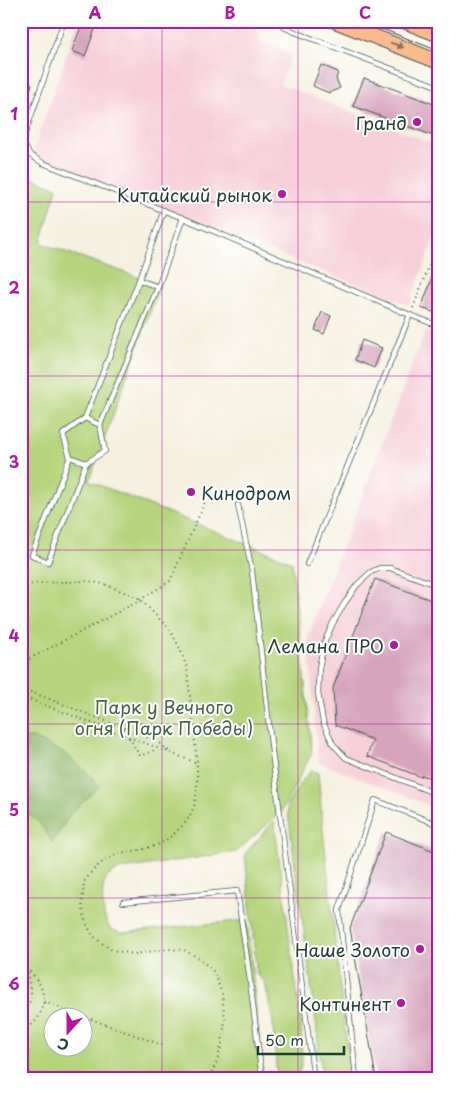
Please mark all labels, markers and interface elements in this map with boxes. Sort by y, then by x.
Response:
text: A [89,0,102,24]
text: B [225,0,236,24]
text: C [359,0,371,24]
one-way arrow [390,41,405,49]
text: 1 [10,101,18,125]
place label: Гранд [356,109,407,136]
marker: Гранд [411,116,423,128]
place label: Китайский рынок [117,181,272,208]
marker: Китайский рынок [276,188,288,200]
text: 2 [8,275,20,299]
text: 3 [9,449,19,473]
place label: Кинодром [201,479,291,506]
marker: Кинодром [185,486,197,498]
text: 4 [9,623,20,647]
place label: Лемана ПРО [267,632,384,659]
marker: Лемана ПРО [388,639,400,651]
park label: Парк у Вечного огня (Парк Победы) [75,693,253,741]
text: 5 [9,797,19,821]
place label: Наше Золото [295,936,410,963]
marker: Наше Золото [414,943,426,955]
text: 6 [8,971,20,995]
place label: Континент [299,990,391,1017]
marker: Континент [395,997,407,1009]
north arrow [42,1006,92,1056]
scale bar [258,1024,344,1056]
text: 50 m [265,1028,304,1051]
text: С [54,1033,72,1056]

